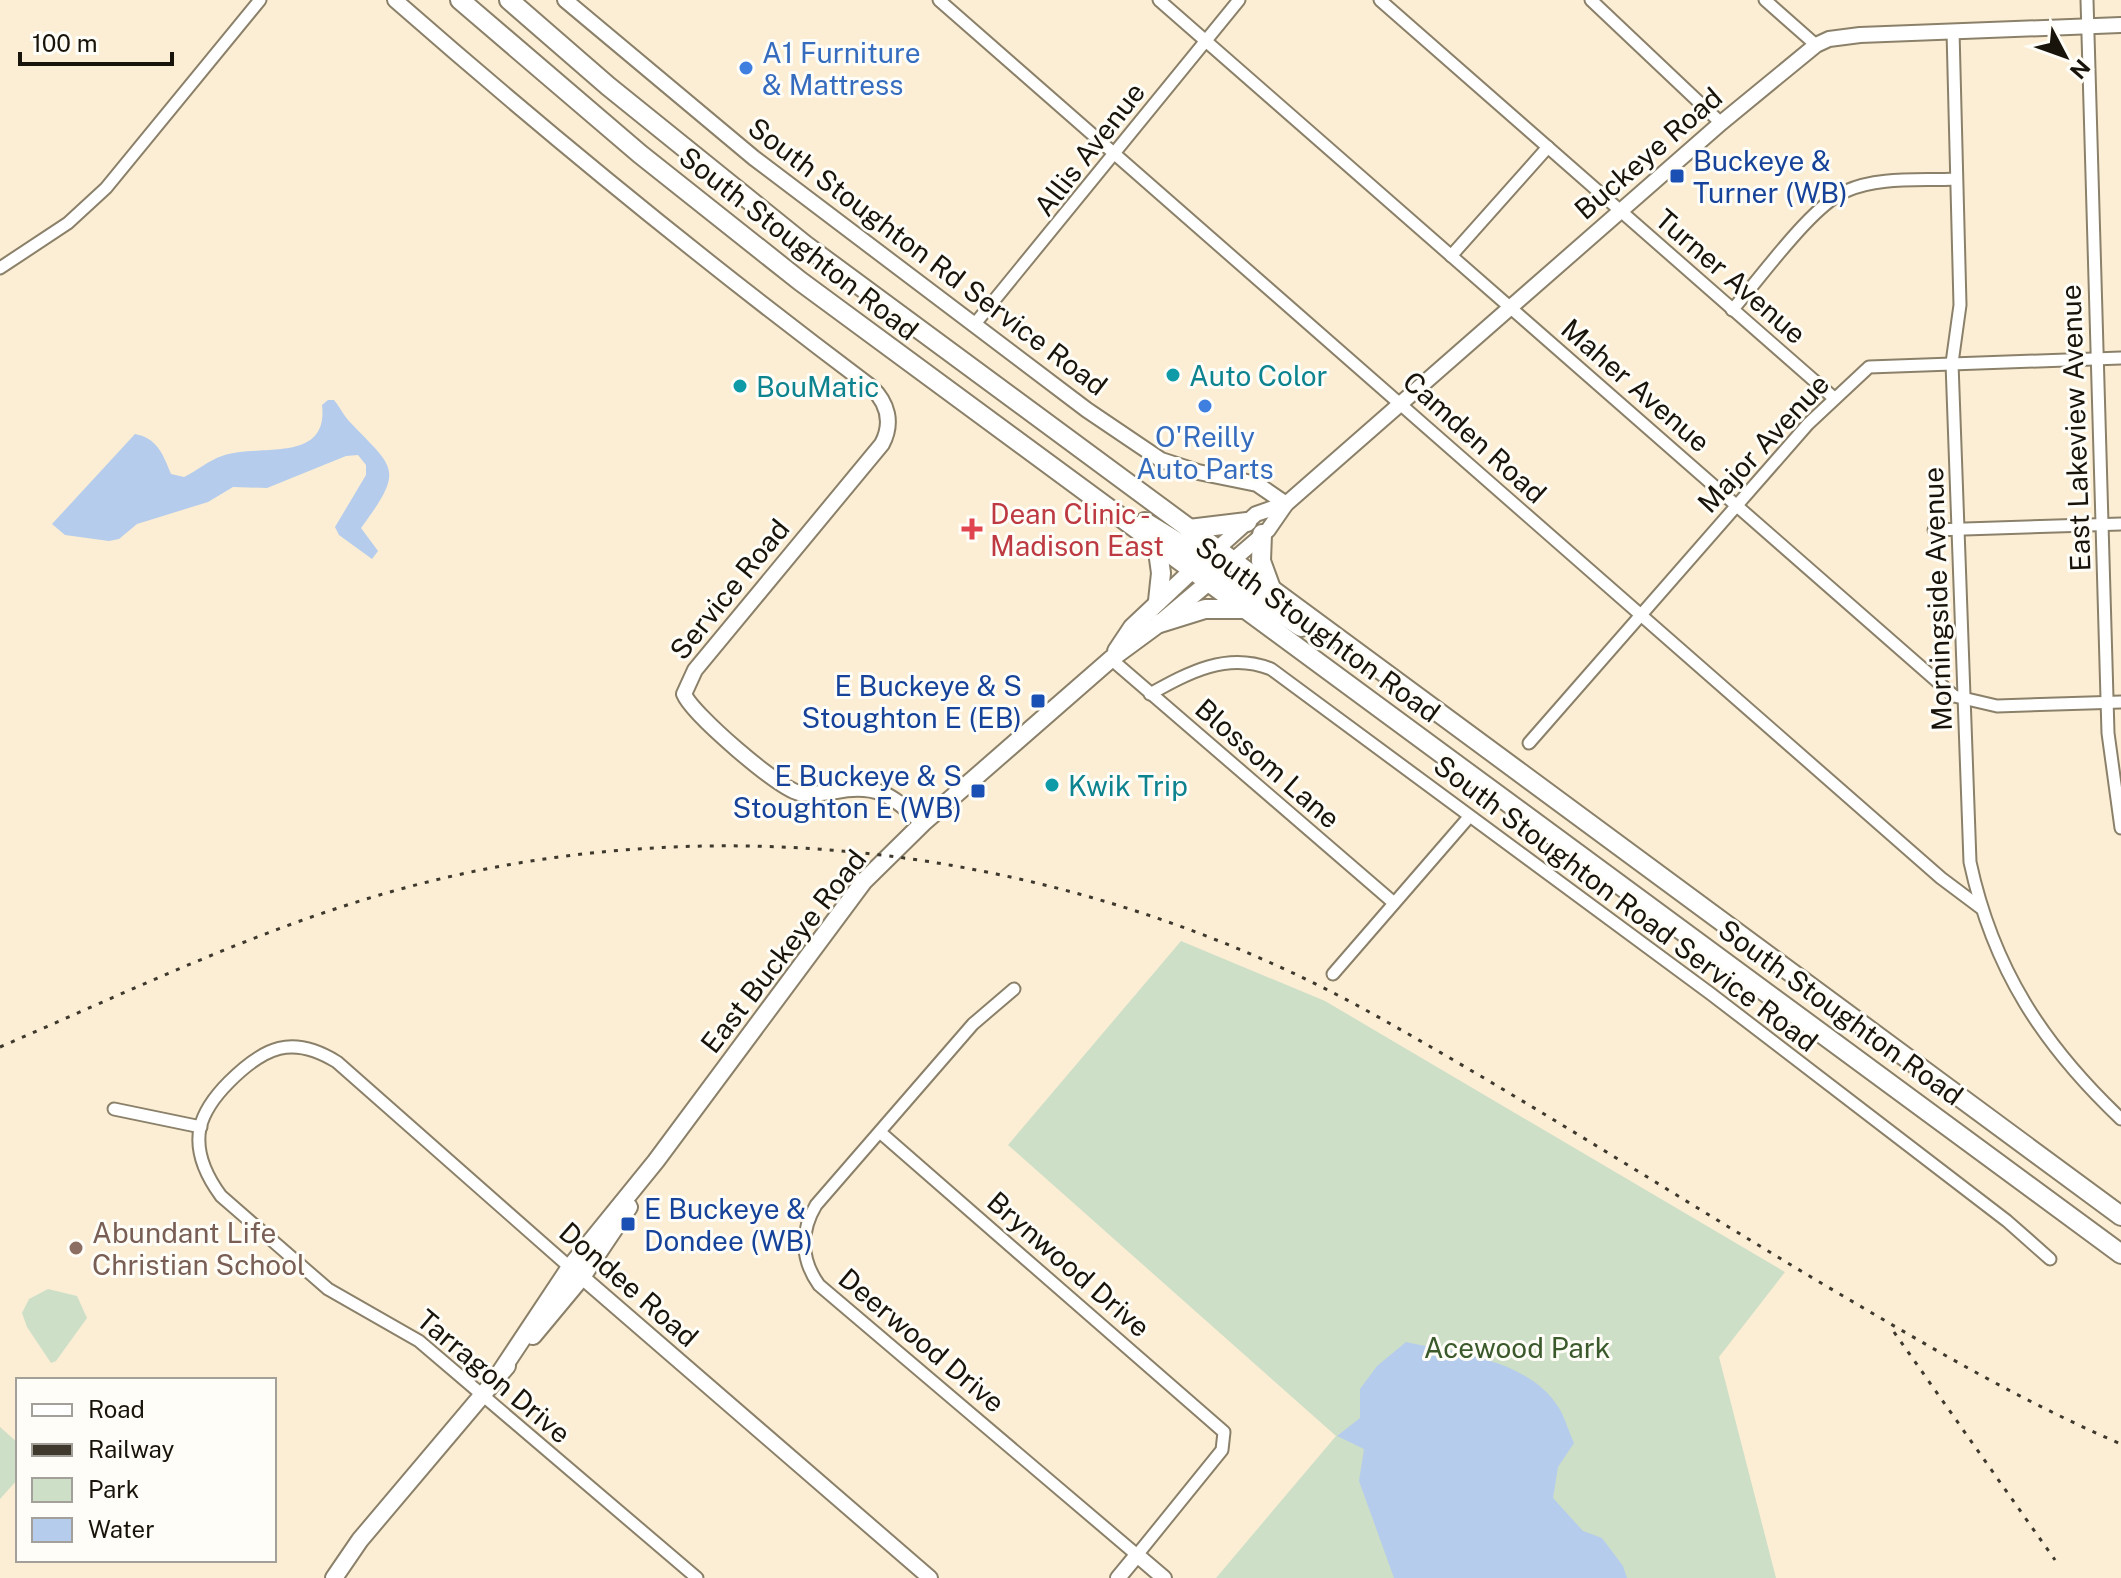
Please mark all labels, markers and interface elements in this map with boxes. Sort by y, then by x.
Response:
scale bar [20,16,172,66]
north arrow [2025,16,2105,96]
text: 100 m [32,29,98,57]
place label: A1 Furniture & Mattress [762,36,921,101]
text: N [2065,54,2096,84]
marker: A1 Furniture & Mattress [737,59,755,77]
street label: Allis Avenue [1027,76,1151,222]
street label: Buckeye Road [1568,80,1728,226]
street label: South Stoughton Rd Service Road [742,110,1114,402]
street label: South Stoughton Road [673,140,925,346]
place label: Buckeye & Turner (WB) [1693,144,1848,209]
marker: Buckeye & Turner (WB) [1668,167,1686,185]
street label: Turner Avenue [1649,202,1813,350]
street label: East Lakeview Avenue [2053,284,2097,572]
street label: Maher Avenue [1555,311,1717,459]
place label: Auto Color [1189,359,1328,392]
street label: Camden Road [1397,364,1553,510]
marker: Auto Color [1164,366,1182,384]
street label: Major Avenue [1690,367,1836,519]
place label: BouMatic [756,370,880,403]
marker: BouMatic [731,377,749,395]
marker: O'Reilly Auto Parts [1196,397,1214,415]
place label: O'Reilly Auto Parts [1136,420,1274,485]
street label: Morningside Avenue [1916,466,1958,732]
place label: Dean Clinic - Madison East [990,497,1164,562]
street label: Service Road [662,512,796,666]
marker: Dean Clinic - Madison East [961,518,983,540]
street label: South Stoughton Road [1189,529,1447,729]
place label: E Buckeye & S Stoughton E (EB) [802,669,1022,734]
street label: Blossom Lane [1189,691,1347,835]
marker: E Buckeye & S Stoughton E (EB) [1029,692,1047,710]
street label: South Stoughton Road Service Road [1428,748,1824,1058]
place label: E Buckeye & S Stoughton E (WB) [732,759,962,824]
place label: Kwik Trip [1068,769,1188,802]
marker: Kwik Trip [1043,776,1061,794]
marker: E Buckeye & S Stoughton E (WB) [969,782,987,800]
street label: East Buckeye Road [694,843,872,1059]
street label: South Stoughton Road [1712,912,1970,1112]
street label: Brynwood Drive [981,1184,1157,1344]
place label: E Buckeye & Dondee (WB) [644,1192,813,1257]
street label: Dondee Road [553,1215,705,1353]
marker: E Buckeye & Dondee (WB) [619,1215,637,1233]
place label: Abundant Life Christian School [92,1216,306,1281]
marker: Abundant Life Christian School [67,1239,85,1257]
street label: Deerwood Drive [832,1261,1012,1419]
street label: Tarragon Drive [411,1302,577,1450]
park label: Acewood Park [1424,1331,1610,1364]
legend [16,1378,276,1562]
text: Road [88,1395,145,1423]
text: Railway [88,1435,174,1463]
text: Park [88,1475,139,1503]
text: Water [88,1515,155,1543]

